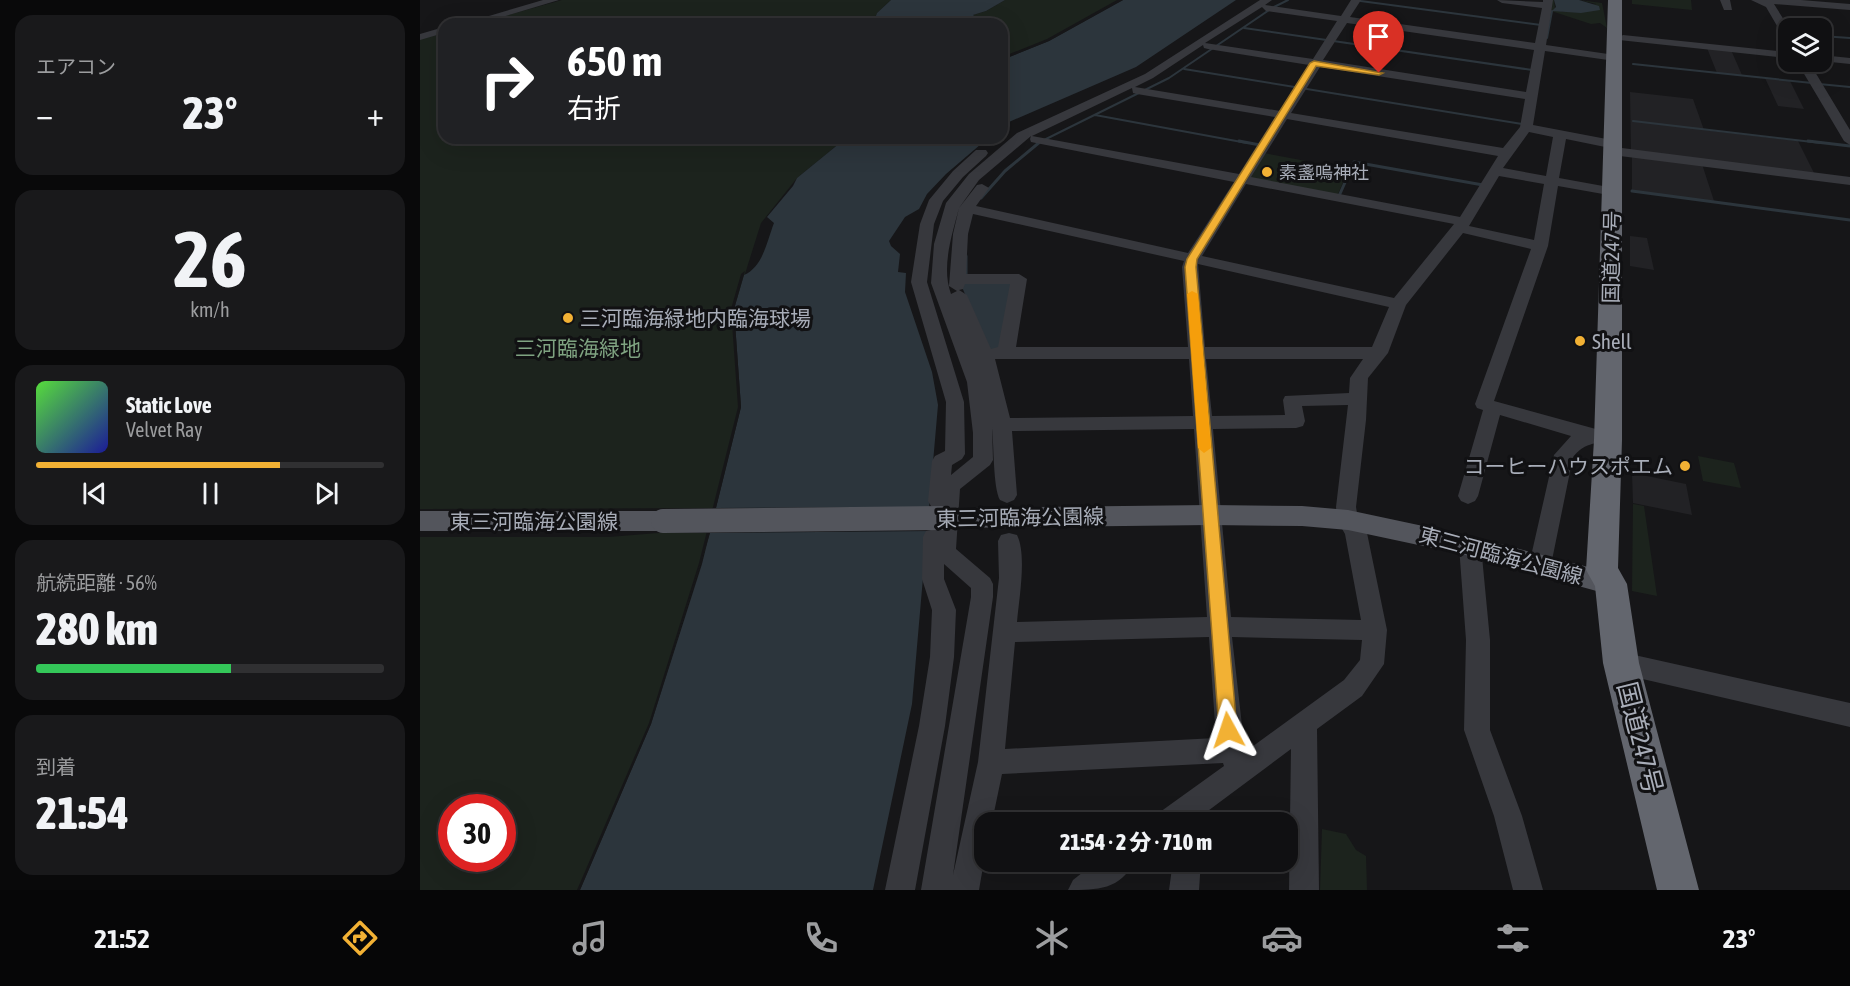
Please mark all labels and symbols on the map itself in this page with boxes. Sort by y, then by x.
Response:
pin [1353,11,1404,73]
place label: 素盞嗚神社 [1279,162,1369,183]
marker: 素盞嗚神社 [1260,165,1274,179]
street label: 国道247号 [1598,210,1624,304]
place label: 三河臨海緑地内臨海球場 [580,306,811,330]
marker: 三河臨海緑地内臨海球場 [561,311,575,325]
place label: Shell [1592,329,1632,353]
marker: Shell [1573,334,1587,348]
park label: 三河臨海緑地 [515,336,641,360]
place label: コーヒーハウスポエム [1463,454,1673,478]
marker: コーヒーハウスポエム [1678,459,1692,473]
street label: 東三河臨海公園線 [936,504,1104,530]
street label: 東三河臨海公園線 [450,509,618,533]
street label: 東三河臨海公園線 [1417,522,1585,588]
street label: 国道247号 [1612,679,1668,797]
position arrow [1196,698,1260,762]
speed limit sign: 30 [438,794,516,872]

